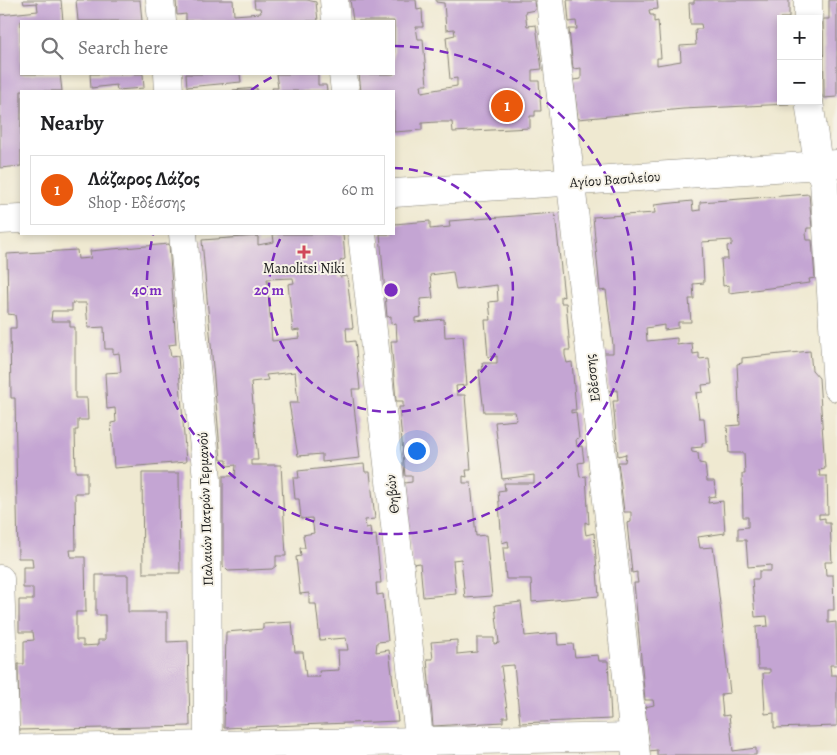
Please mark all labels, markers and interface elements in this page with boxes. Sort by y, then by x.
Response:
map controls [777,15,822,105]
button: + [777,15,822,60]
search box [20,20,395,75]
icon: search [38,34,66,62]
text: Search here [78,35,168,61]
button: − [777,60,822,105]
pin: 1 [491,87,523,125]
text: Nearby [40,109,103,137]
text: Λάζαρος Λάζος [88,166,200,192]
street label: Αγίου Βασιλείου [568,167,661,192]
text: 1 [54,179,60,201]
text: 60 m [342,179,374,201]
text: Shop · Εδέσσης [88,192,186,214]
marker: Manolitsi Niki [298,246,310,258]
place label: Manolitsi Niki [263,259,345,278]
text: 40 m [132,280,162,300]
text: 20 m [254,280,284,300]
centre of rings [382,281,400,299]
street label: Εδέσσης [580,353,605,403]
street label: Παλαιών Πατρών Γερμανού [193,432,218,586]
your location [404,438,430,464]
street label: Θηβών [381,473,404,514]

